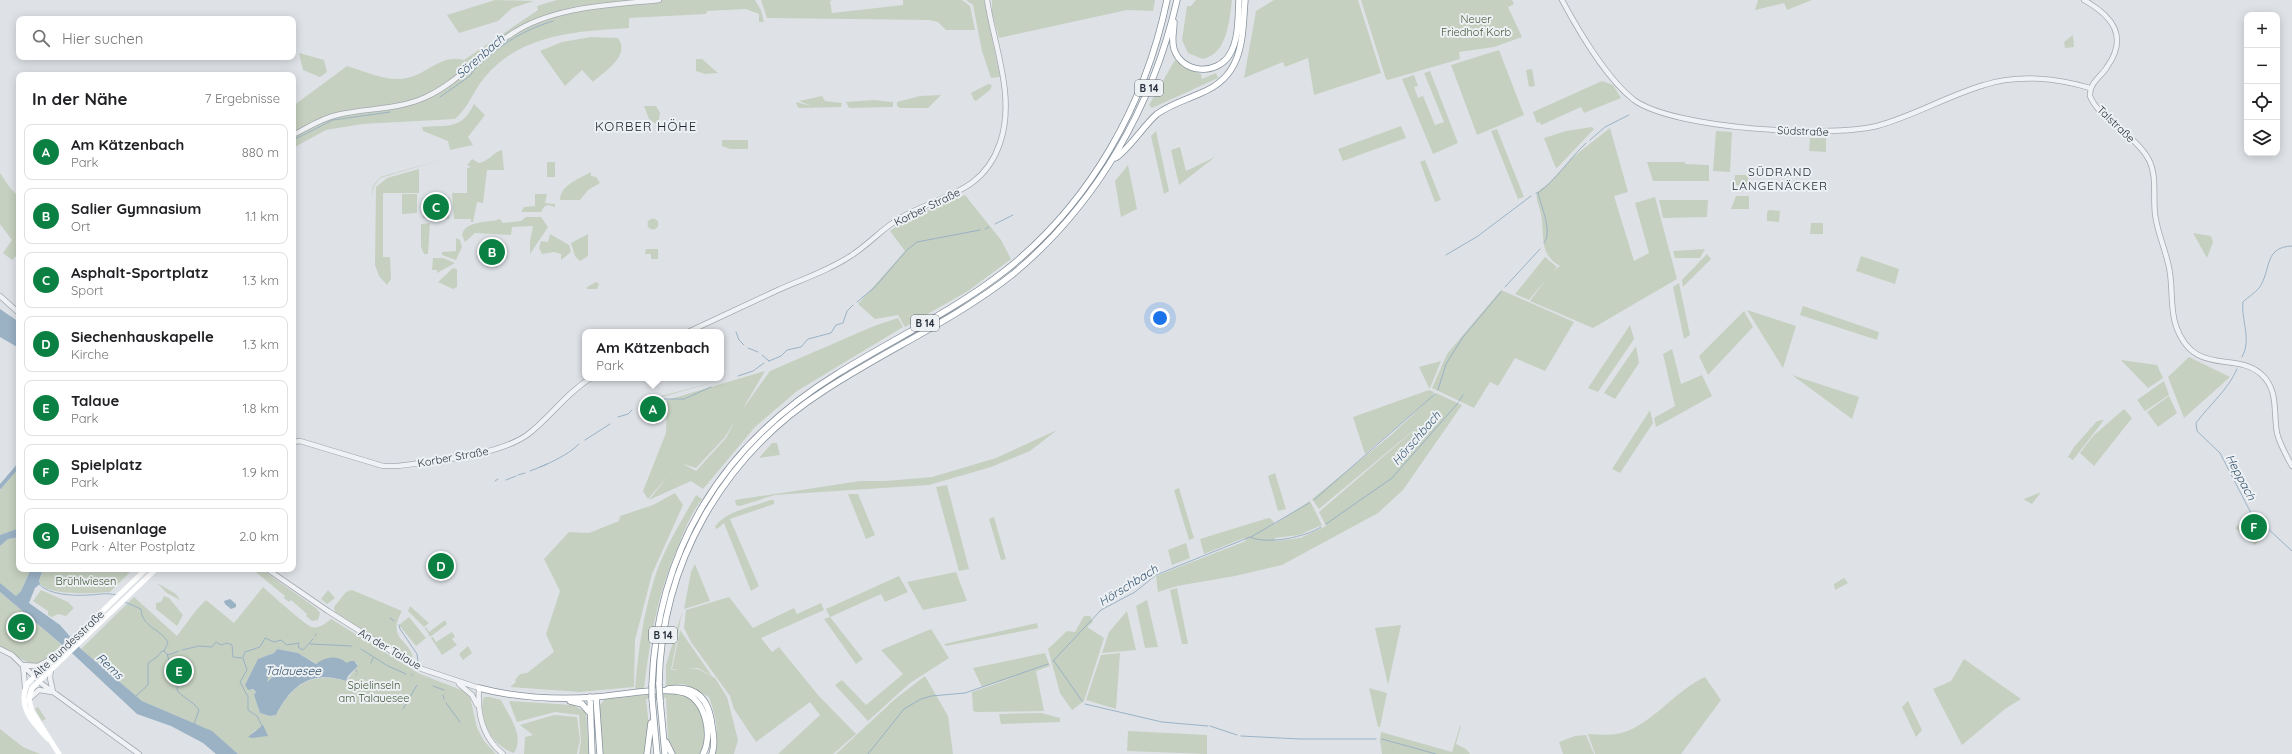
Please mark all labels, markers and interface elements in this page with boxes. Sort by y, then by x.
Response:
park label: Neuer Friedhof Korb [1441,12,1511,39]
map controls [2244,12,2280,156]
button: + [2244,12,2280,48]
search box [16,16,296,60]
icon: search [30,27,52,49]
text: Hier suchen [62,29,143,48]
water label: Sörenbach [453,31,508,81]
button: − [2244,48,2280,84]
road number: B 14 [1135,80,1163,96]
button: locate [2244,84,2280,120]
text: In der Nähe [32,88,128,109]
text: 7 Ergebnisse [205,90,280,106]
street label: Talstraße [2094,103,2138,145]
district label: KORBER HÖHE [595,118,697,134]
button: layers [2244,120,2280,156]
street label: Südstraße [1777,123,1829,139]
text: Am Kätzenbach [71,135,184,154]
text: A [42,144,50,160]
text: 880 m [242,144,279,160]
text: Park [71,154,99,170]
district label: SÜDRAND LANGENÄCKER [1732,164,1828,193]
street label: Korber Straße [892,185,962,229]
pin: C [423,192,449,222]
text: Salier Gymnasium [71,199,201,218]
text: B [42,208,50,224]
text: 1.1 km [245,208,279,224]
text: Ort [71,218,90,234]
pin: B [479,237,505,267]
text: Asphalt-Sportplatz [71,263,208,282]
text: C [42,272,50,288]
text: 1.3 km [243,272,279,288]
text: Sport [71,282,103,298]
your location [1150,308,1170,328]
road number: B 14 [911,315,939,331]
text: Siechenhauskapelle [71,327,214,346]
popup [582,329,724,381]
text: D [41,336,51,352]
text: 1.3 km [243,336,279,352]
text: Am Kätzenbach [596,338,710,357]
text: Kirche [71,346,109,362]
text: Park [596,357,624,373]
text: Talaue [71,391,119,410]
pin: A [640,394,666,424]
text: E [42,400,50,416]
text: 1.8 km [242,400,279,416]
water label: Hörschbach [1388,408,1444,468]
text: Park [71,410,99,426]
street label: Korber Straße [416,444,490,470]
water label: Heppach [2223,451,2260,503]
text: Spielplatz [71,455,142,474]
text: F [42,464,50,480]
text: 1.9 km [242,464,279,480]
text: Park [71,474,99,490]
pin: F [2241,512,2267,542]
text: Luisenanlage [71,519,167,538]
text: G [41,528,51,544]
text: 2.0 km [239,528,279,544]
text: Park · Alter Postplatz [71,538,195,554]
pin: D [428,551,454,581]
water label: Hörschbach [1096,561,1160,609]
park label: Brühlwiesen [56,574,116,588]
street label: Alte Bundesstraße [29,607,107,681]
pin: G [8,612,34,642]
street label: An der Talaue [356,625,424,673]
road number: B 14 [649,627,677,643]
water label: Rems [93,650,128,683]
pin: E [166,656,192,686]
water label: Talauesee [265,663,322,678]
park label: Spielinseln am Talauesee [338,678,410,705]

